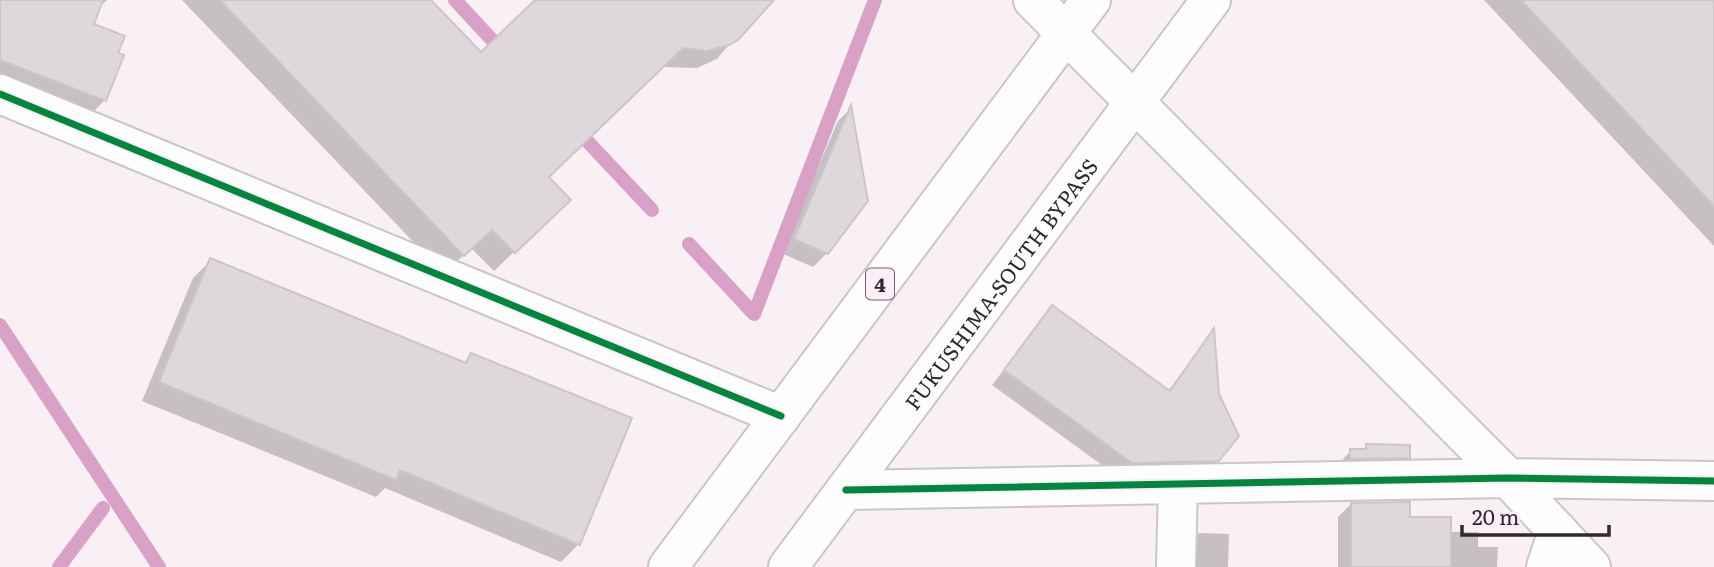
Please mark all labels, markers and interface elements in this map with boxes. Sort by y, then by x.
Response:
street label: FUKUSHIMA-SOUTH BYPASS [896,151,1104,415]
road number: 4 [866,268,894,300]
scale bar [1462,494,1609,538]
text: 20 m [1472,500,1519,531]

